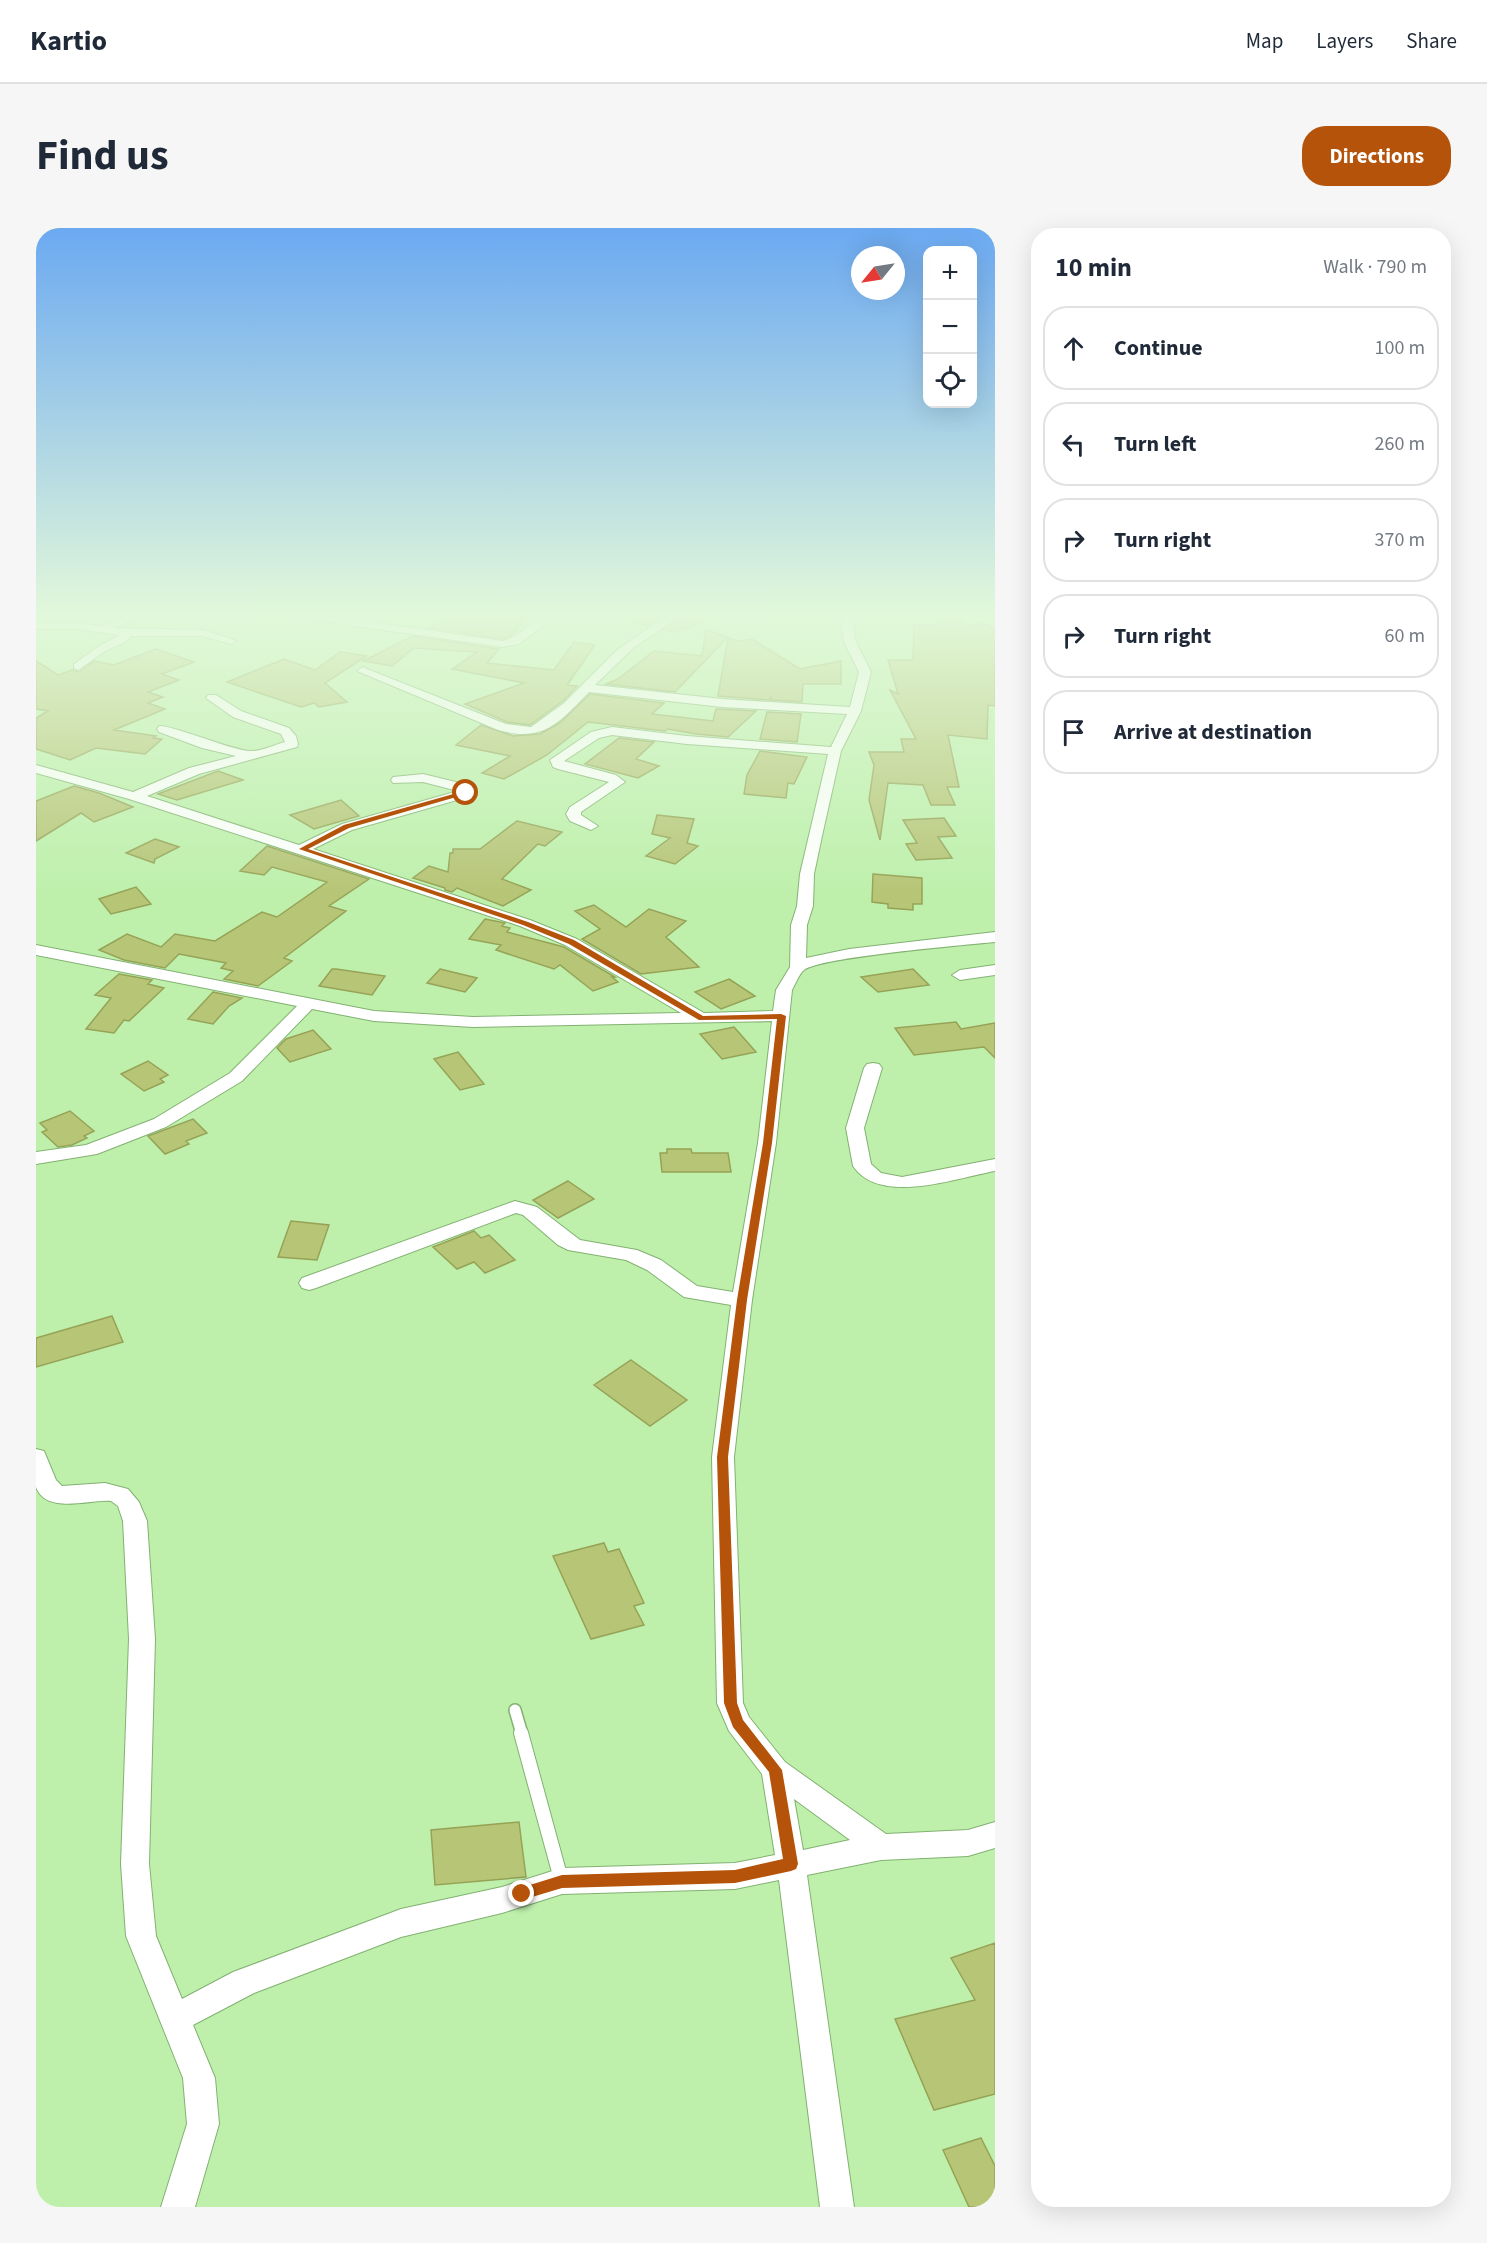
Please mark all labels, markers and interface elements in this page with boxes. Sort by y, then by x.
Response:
text: Kartio [30,21,107,61]
text: Map [1246,26,1283,56]
text: Layers [1316,26,1373,56]
text: Share [1406,26,1457,56]
text: Find us [36,126,169,186]
button: Directions [1302,126,1451,186]
north arrow [851,246,905,300]
map controls [923,246,977,408]
button: + [923,246,977,300]
text: 10 min [1055,249,1132,286]
text: Walk · 790 m [1323,253,1427,281]
button: − [923,300,977,354]
icon: ahead [1057,332,1090,365]
text: Continue [1114,332,1203,364]
text: 100 m [1375,334,1425,362]
button: locate [923,354,977,408]
icon: left [1057,428,1090,461]
text: Turn left [1114,428,1196,460]
text: 260 m [1375,430,1425,458]
icon: right [1057,524,1090,557]
text: Turn right [1114,524,1211,556]
text: 370 m [1375,526,1425,554]
icon: right [1057,620,1090,653]
text: Turn right [1114,620,1211,652]
text: 60 m [1385,622,1425,650]
icon: arrive [1057,716,1090,749]
text: Arrive at destination [1114,716,1312,748]
route start [452,779,478,805]
route end [508,1880,534,1906]

